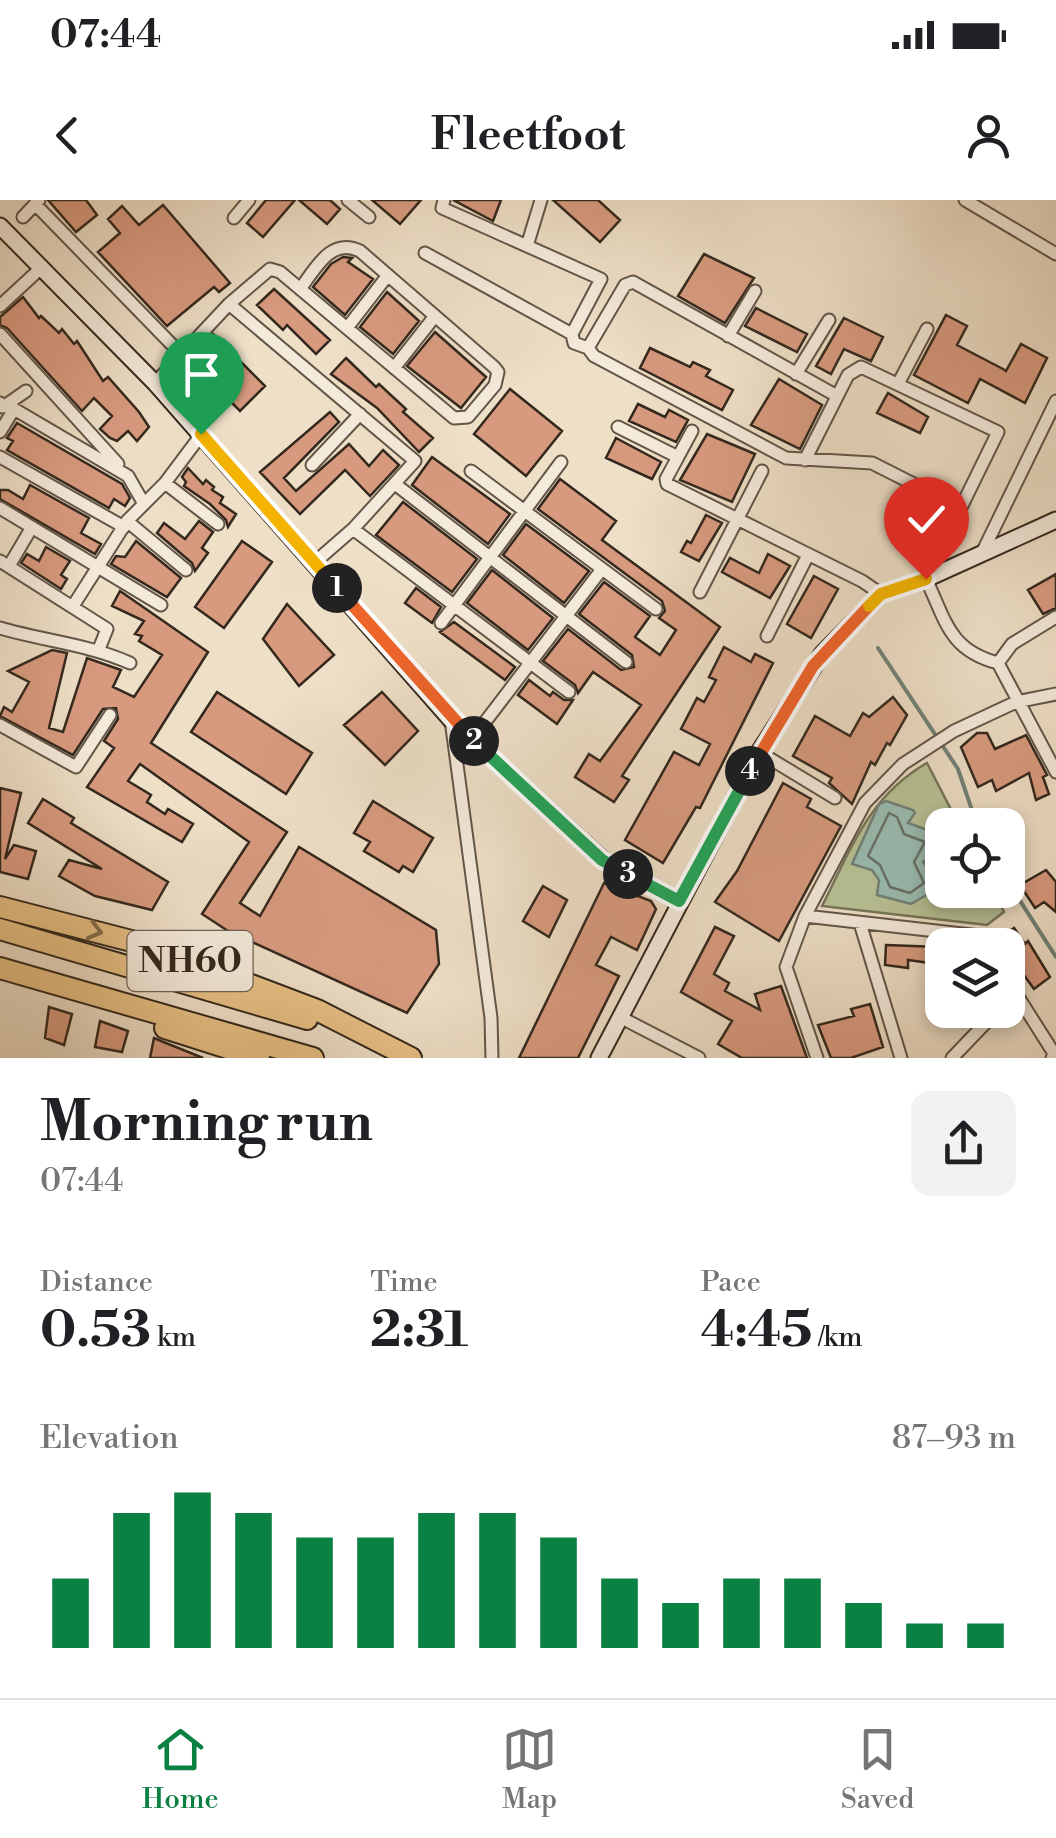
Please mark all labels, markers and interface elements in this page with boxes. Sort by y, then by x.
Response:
text: 07:44 [50,12,162,59]
text: Fleetfoot [431,107,625,164]
icon: back [40,108,95,163]
icon: person [961,108,1016,163]
pin [159,332,244,435]
icon: arrive [174,347,229,402]
pin [884,477,969,580]
icon: check [899,492,954,547]
pin: 1 [312,563,362,613]
text: 1 [330,570,344,605]
pin: 2 [449,716,499,766]
text: 2 [465,723,483,758]
pin: 4 [725,746,775,796]
text: 4 [741,753,759,788]
map controls [925,808,1025,1028]
button: locate [925,808,1025,908]
pin: 3 [603,849,653,899]
text: 3 [620,856,636,891]
one-way arrow [85,920,103,941]
button: layers [925,928,1025,1028]
road number: NH60 [128,931,252,991]
text: Morning run [40,1089,373,1158]
button: share [911,1091,1016,1196]
text: 07:44 [40,1161,123,1201]
text: Distance [40,1265,153,1300]
text: Time [370,1265,438,1300]
text: Pace [701,1265,761,1300]
text: 0.53 [40,1300,151,1362]
text: 2:31 [370,1300,468,1362]
text: 4:45 [701,1300,812,1362]
text: km [151,1320,196,1355]
text: /km [812,1320,863,1355]
text: Elevation [40,1418,179,1458]
text: 87–93 m [892,1418,1016,1458]
tab: Home [142,1722,219,1817]
tab: Map [502,1722,557,1817]
tab: Saved [841,1722,914,1817]

